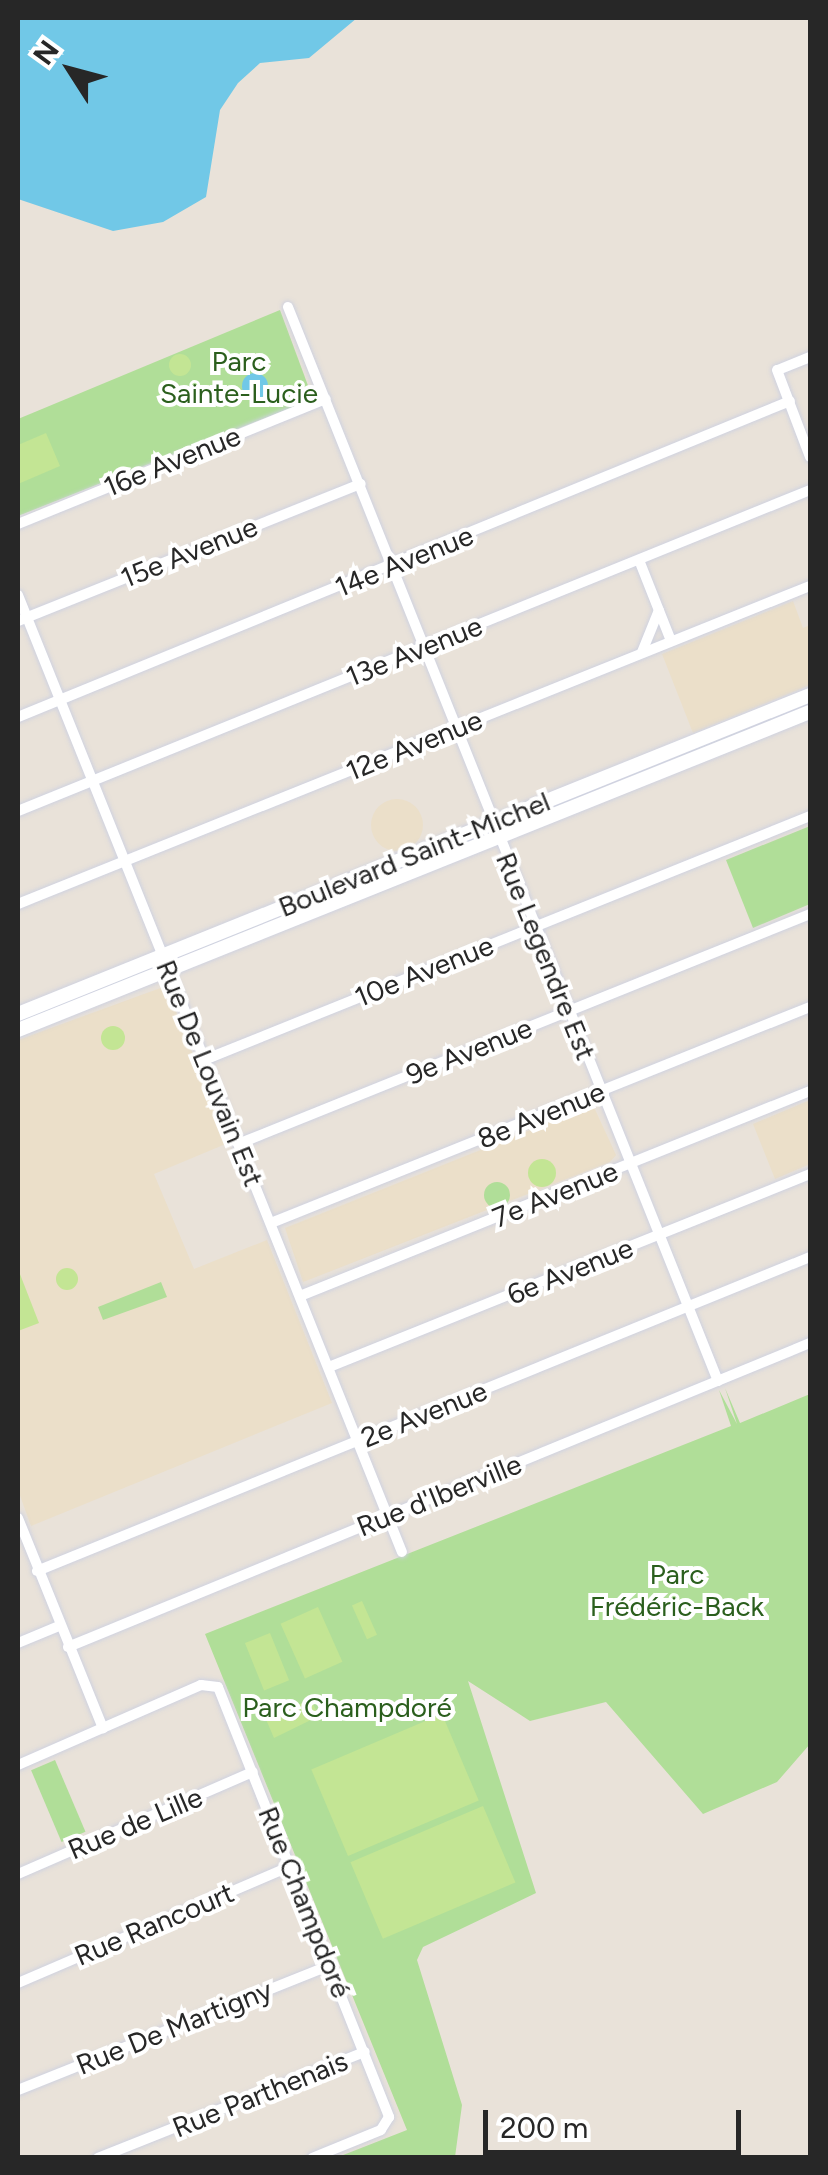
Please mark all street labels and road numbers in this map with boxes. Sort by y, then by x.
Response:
street label: 16e Avenue [99,418,245,504]
street label: 15e Avenue [116,509,262,595]
street label: 14e Avenue [330,518,478,604]
street label: 13e Avenue [341,609,487,693]
street label: 12e Avenue [341,702,487,788]
street label: Boulevard Saint-Michel [273,784,555,924]
street label: Rue Legendre Est [489,847,603,1065]
street label: 10e Avenue [350,928,498,1014]
street label: Rue De Louvain Est [149,955,271,1191]
street label: 9e Avenue [401,1011,537,1091]
street label: 8e Avenue [473,1074,609,1156]
street label: 7e Avenue [488,1154,622,1234]
street label: 6e Avenue [502,1231,638,1311]
street label: 2e Avenue [356,1374,492,1454]
street label: Rue d'Iberville [352,1447,526,1543]
street label: Rue de Lille [63,1780,207,1866]
street label: Rue Champdoré [251,1801,359,2003]
street label: Rue Rancourt [69,1875,239,1973]
street label: Rue De Martigny [71,1972,277,2082]
street label: Rue Parthenais [167,2044,353,2144]

